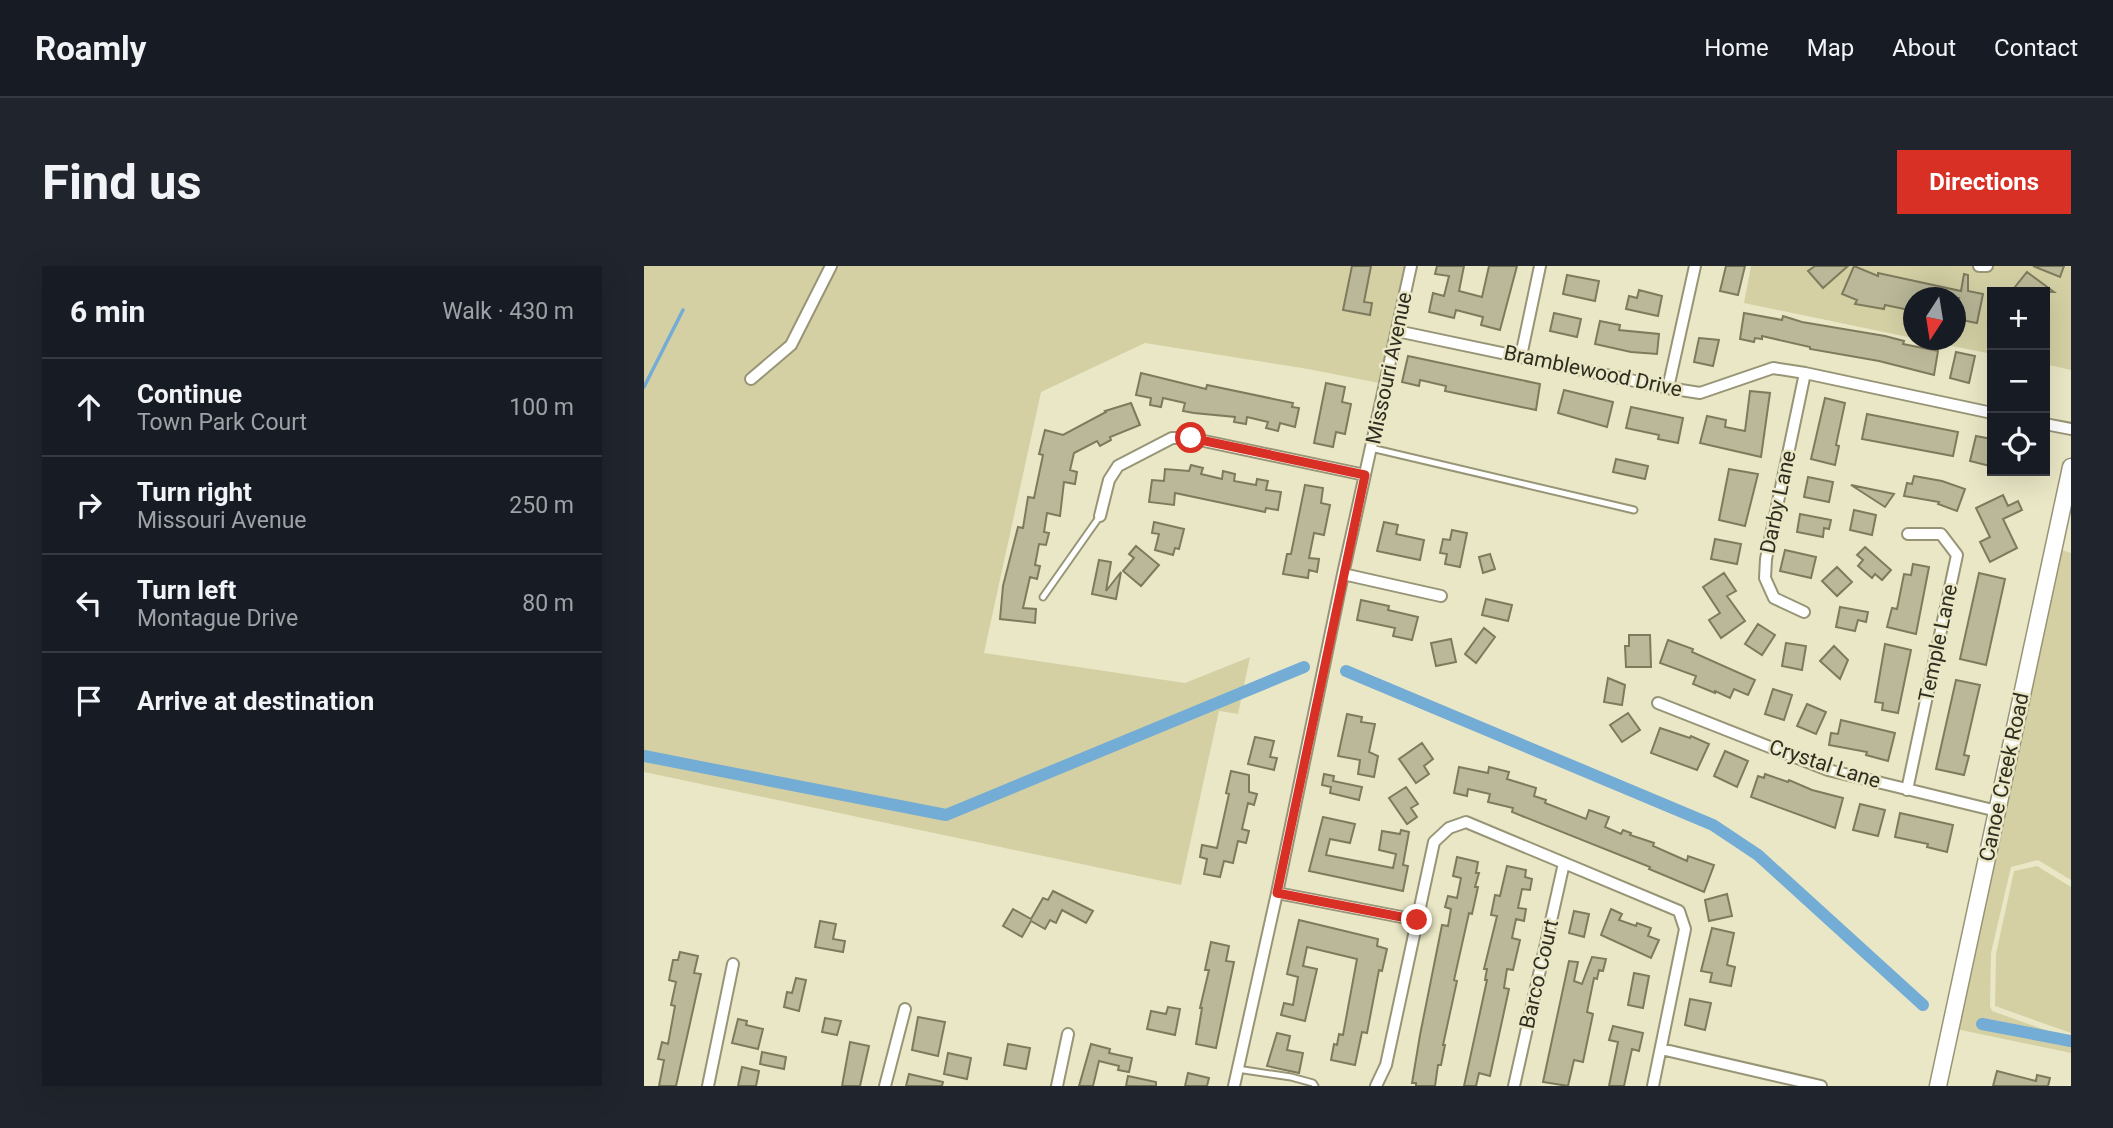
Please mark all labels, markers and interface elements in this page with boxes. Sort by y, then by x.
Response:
text: Roamly [35,29,146,68]
text: Home [1704,34,1769,62]
text: Map [1807,34,1854,62]
text: About [1892,34,1956,62]
text: Contact [1994,34,2078,62]
button: Directions [1897,150,2071,214]
text: Find us [42,154,202,211]
north arrow [1903,287,1966,350]
map controls [1987,287,2050,476]
button: + [1987,287,2050,350]
street label: Missouri Avenue [1361,290,1417,446]
text: 6 min [70,294,145,329]
text: Walk · 430 m [442,298,574,325]
street label: Bramblewood Drive [1502,340,1684,402]
button: − [1987,350,2050,413]
text: Continue [137,379,242,409]
icon: ahead [70,388,108,426]
text: 100 m [509,394,574,421]
text: Town Park Court [137,409,307,436]
button: locate [1987,413,2050,476]
route start [1175,422,1206,453]
street label: Darby Lane [1755,448,1801,556]
text: Turn right [137,477,252,507]
icon: right [70,486,108,524]
text: 250 m [509,492,574,519]
text: Missouri Avenue [137,507,307,534]
text: Turn left [137,575,236,605]
street label: Temple Lane [1914,582,1962,704]
icon: left [70,584,108,622]
text: 80 m [522,590,574,617]
text: Montague Drive [137,605,298,632]
icon: arrive [70,682,108,720]
text: Arrive at destination [137,686,374,716]
street label: Canoe Creek Road [1974,690,2034,864]
street label: Crystal Lane [1766,735,1884,793]
route end [1401,904,1432,935]
street label: Barco Court [1515,917,1563,1031]

